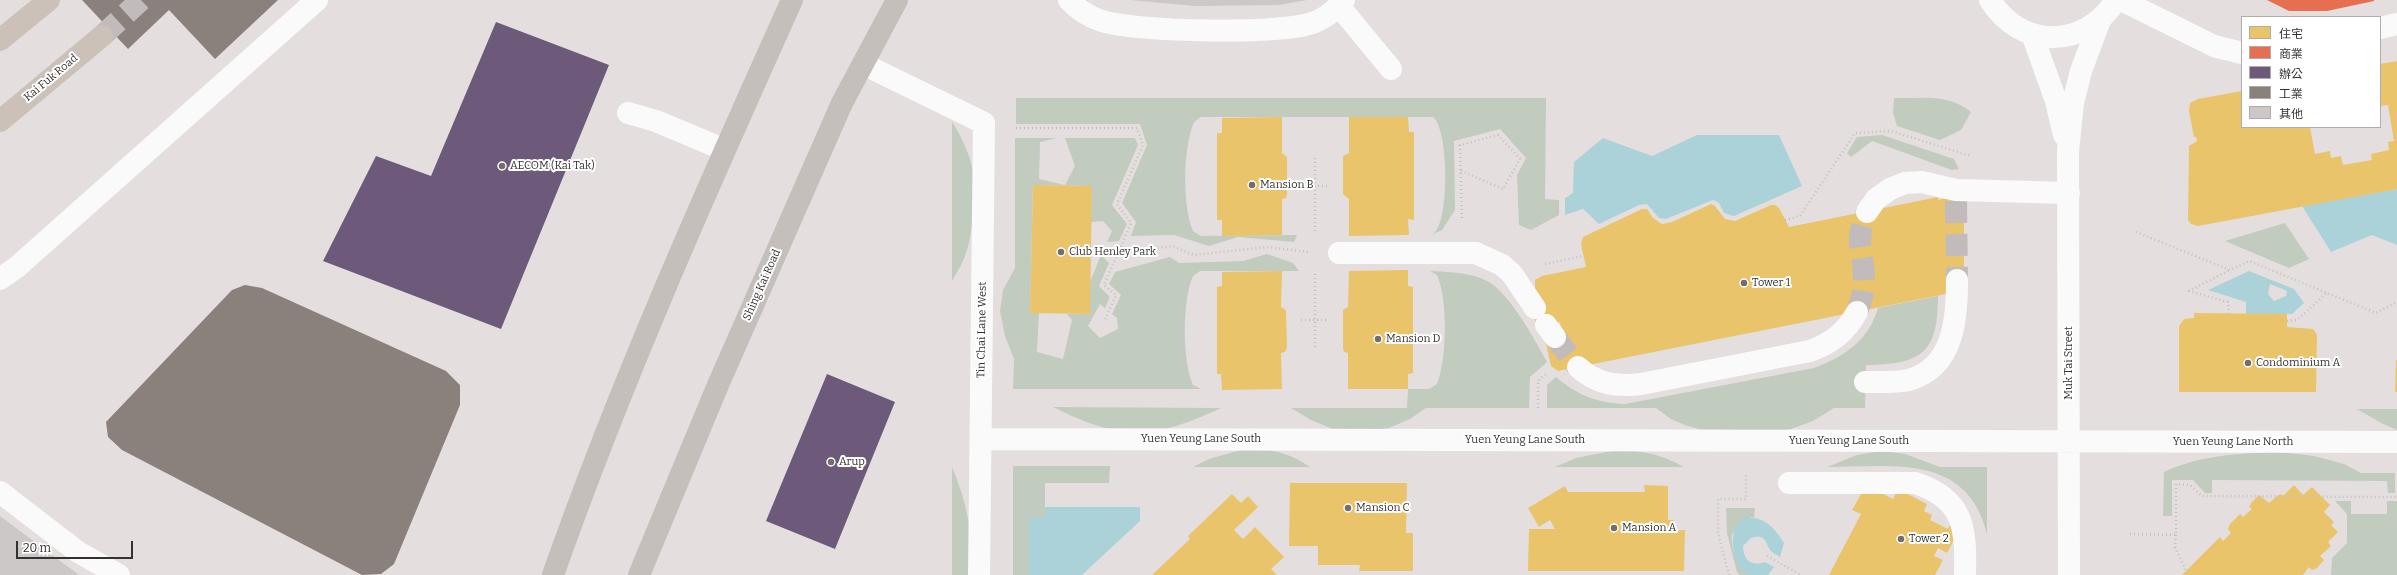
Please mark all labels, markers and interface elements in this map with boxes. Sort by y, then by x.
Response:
legend [2241,16,2381,128]
text: 住宅 [2279,27,2303,41]
text: 商業 [2279,47,2303,61]
street label: Kai Fuk Road [21,52,81,104]
text: 辦公 [2279,67,2303,81]
text: 工業 [2279,87,2303,101]
text: 其他 [2279,107,2303,121]
place label: AECOM (Kai Tak) [510,159,595,173]
marker: AECOM (Kai Tak) [497,161,507,171]
place label: Mansion B [1260,178,1314,192]
marker: Mansion B [1247,180,1257,190]
place label: Club Henley Park [1069,245,1156,259]
street label: Shing Kai Road [740,247,784,323]
marker: Club Henley Park [1056,247,1066,257]
place label: Tower 1 [1752,276,1790,290]
marker: Tower 1 [1739,278,1749,288]
street label: Tin Chai Lane West [975,282,989,378]
street label: Muk Tai Street [2062,326,2076,400]
place label: Mansion D [1386,332,1441,346]
marker: Mansion D [1373,334,1383,344]
place label: Condominium A [2256,356,2340,370]
marker: Condominium A [2243,358,2253,368]
street label: Yuen Yeung Lane South [1141,432,1261,446]
street label: Yuen Yeung Lane South [1465,433,1585,447]
street label: Yuen Yeung Lane South [1789,434,1909,448]
street label: Yuen Yeung Lane North [2173,435,2293,449]
place label: Arup [839,455,865,469]
marker: Arup [826,457,836,467]
place label: Mansion C [1356,501,1410,515]
marker: Mansion C [1343,503,1353,513]
place label: Mansion A [1622,521,1676,535]
marker: Mansion A [1609,523,1619,533]
place label: Tower 2 [1909,532,1949,546]
scale bar [18,533,135,559]
marker: Tower 2 [1896,534,1906,544]
text: 20 m [23,541,51,555]

